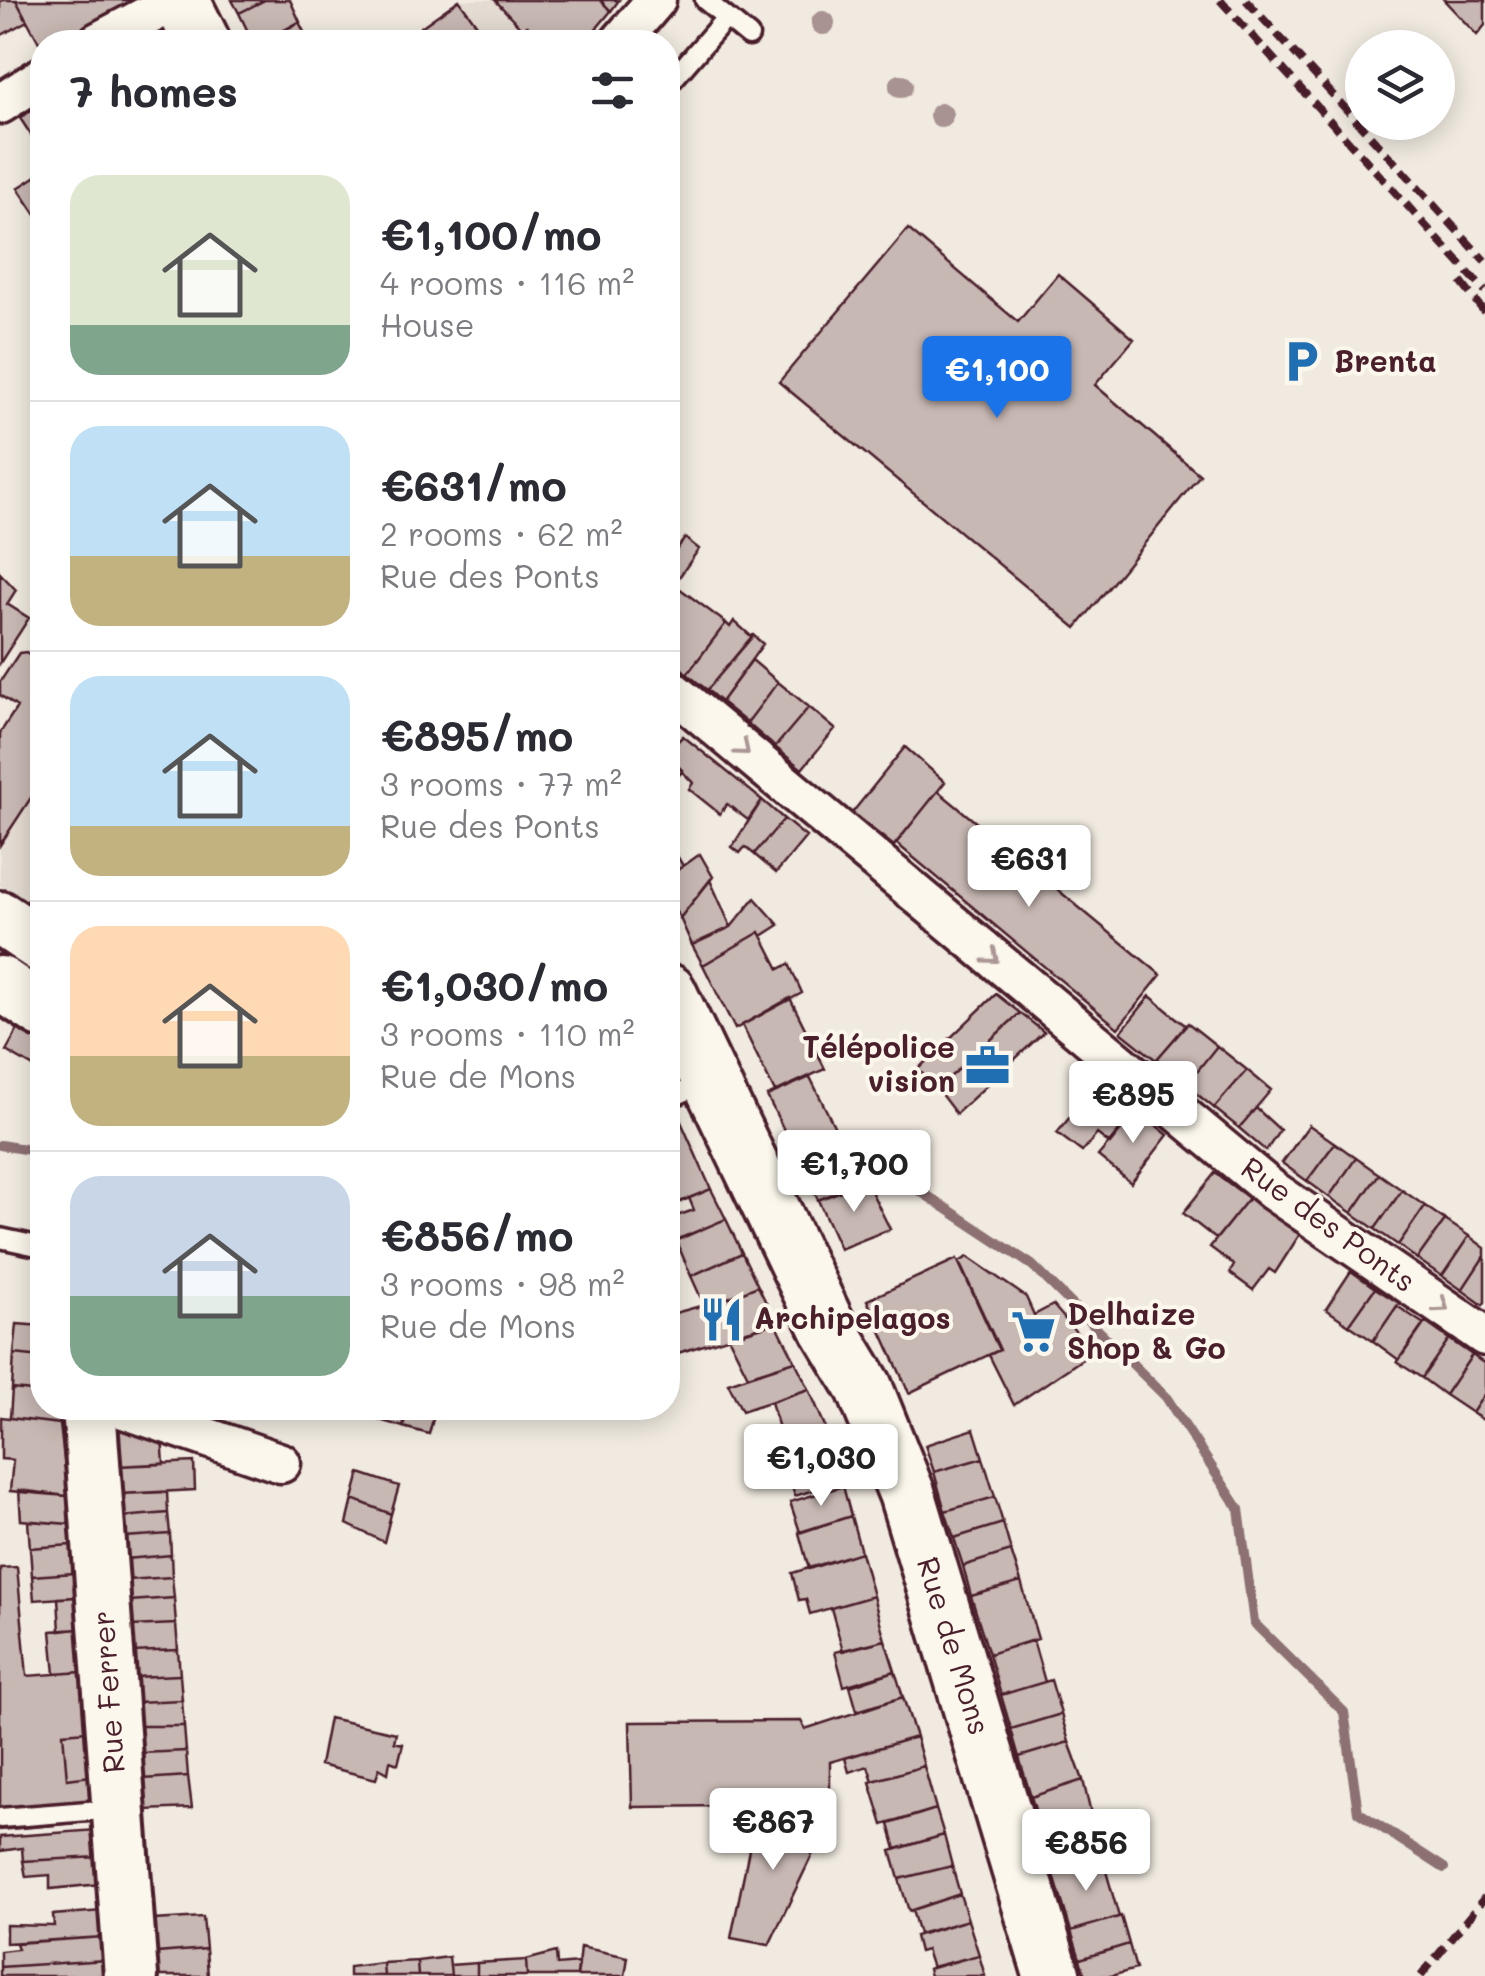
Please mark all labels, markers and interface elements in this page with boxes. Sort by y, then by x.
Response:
map controls [1345,30,1455,140]
button: layers [1345,30,1455,140]
text: 7 homes [70,63,238,118]
icon: filters [585,63,640,118]
text: €1,100/mo [380,206,602,261]
icon: home [150,215,270,335]
text: 4 rooms · 116 m² [380,261,634,303]
text: House [380,303,475,345]
pin: €1,100 [916,336,1078,421]
parking icon: Brenta [1277,338,1325,386]
place label: Brenta [1334,340,1437,380]
text: €1,100 [944,347,1050,389]
text: €631/mo [380,457,567,512]
icon: home [150,466,270,586]
text: 2 rooms · 62 m² [380,512,623,554]
text: Rue des Ponts [380,554,600,596]
text: €895/mo [380,707,573,762]
icon: home [150,716,270,836]
one-way arrow [731,737,749,755]
text: 3 rooms · 77 m² [380,762,622,804]
text: Rue des Ponts [380,804,600,846]
pin: €631 [970,825,1088,910]
text: €631 [990,836,1068,878]
one-way arrow [981,945,999,963]
text: €1,030/mo [380,957,608,1012]
icon: home [150,966,270,1086]
text: 3 rooms · 110 m² [380,1012,635,1054]
place label: Télépolice vision [802,1026,955,1100]
office icon: Télépolice vision [964,1041,1012,1089]
text: Rue de Mons [380,1054,576,1096]
pin: €895 [1074,1061,1192,1146]
text: €895 [1091,1072,1175,1114]
pin: €1,700 [773,1130,935,1215]
text: €1,700 [800,1141,908,1183]
street label: Rue des Ponts [1234,1147,1424,1300]
text: €856/mo [380,1207,573,1262]
icon: home [150,1216,270,1336]
text: 3 rooms · 98 m² [380,1262,625,1304]
place label: Delhaize Shop & Go [1067,1293,1226,1367]
one-way arrow [1431,1294,1449,1313]
restaurant icon: Archipelagos [697,1295,745,1343]
place label: Archipelagos [754,1297,951,1337]
text: Rue de Mons [380,1304,576,1346]
supermarket icon: Delhaize Shop & Go [1010,1308,1058,1356]
pin: €1,030 [740,1424,902,1509]
text: €1,030 [766,1435,876,1477]
street label: Rue de Mons [909,1552,1001,1739]
street label: Rue Ferrer [81,1609,133,1775]
pin: €867 [714,1788,832,1873]
text: €867 [732,1799,814,1841]
pin: €856 [1027,1809,1145,1894]
text: €856 [1044,1820,1128,1862]

